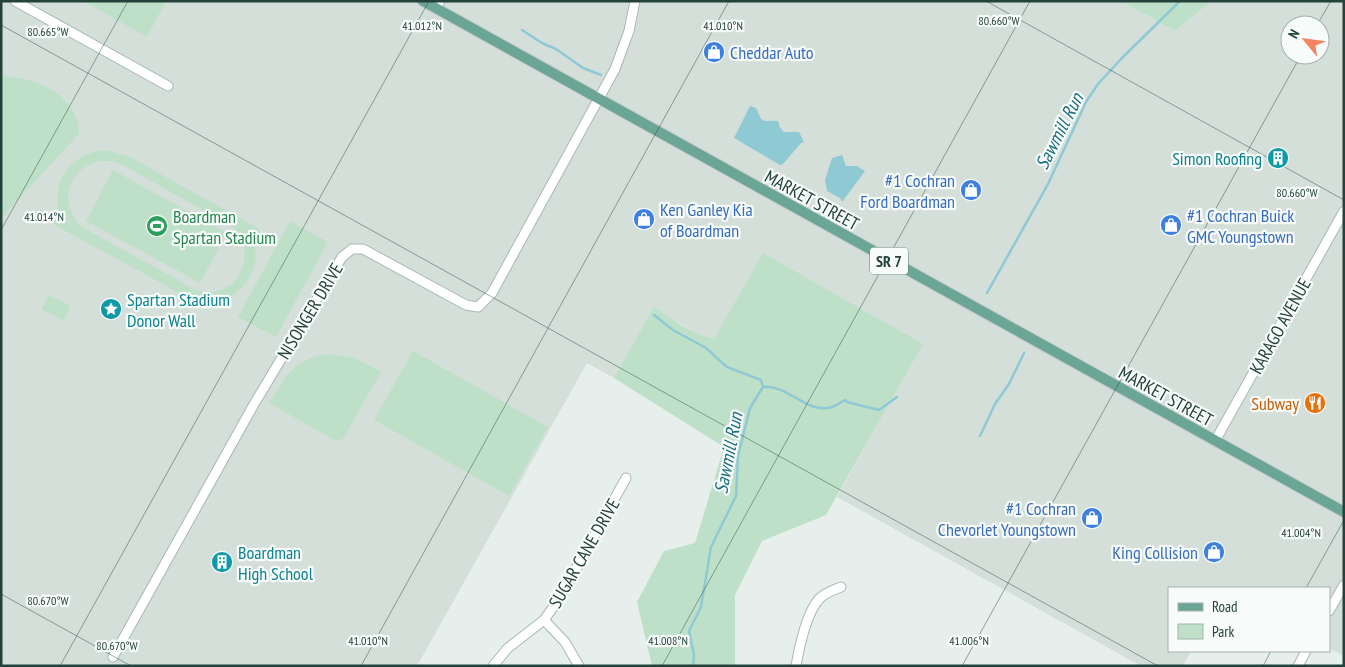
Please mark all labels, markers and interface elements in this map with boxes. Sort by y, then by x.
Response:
text: 80.660°W [978,13,1020,28]
north arrow [1280,15,1330,65]
text: 41.012°N [402,18,442,33]
text: 41.010°N [703,18,743,33]
text: 80.665°W [27,24,69,39]
text: N [1284,26,1303,41]
shop icon: Cheddar Auto [702,40,726,64]
place label: Cheddar Auto [730,41,814,64]
water label: Sawmill Run [1030,88,1089,173]
building icon: Simon Roofing [1266,146,1290,170]
place label: Simon Roofing [1172,147,1262,170]
street label: MARKET STREET [761,165,863,235]
place label: #1 Cochran Ford Boardman [860,169,955,213]
shop icon: #1 Cochran Ford Boardman [959,178,983,202]
text: 80.660°W [1276,185,1318,200]
place label: Ken Ganley Kia of Boardman [660,198,753,242]
place label: #1 Cochran Buick GMC Youngstown [1187,204,1294,248]
place label: Boardman Spartan Stadium [173,205,276,249]
shop icon: Ken Ganley Kia of Boardman [632,207,656,231]
text: 41.014°N [24,209,64,224]
shop icon: #1 Cochran Buick GMC Youngstown [1159,213,1183,237]
sports icon: Boardman Spartan Stadium [145,214,169,238]
road number: SR 7 [870,248,908,274]
street label: NISONGER DRIVE [272,259,348,363]
street label: KARAGO AVENUE [1244,274,1316,378]
place label: Spartan Stadium Donor Wall [127,288,230,332]
place icon: Spartan Stadium Donor Wall [99,297,123,321]
street label: MARKET STREET [1115,361,1217,431]
restaurant icon: Subway [1303,391,1327,415]
place label: Subway [1251,392,1299,415]
water label: Sawmill Run [708,409,748,496]
street label: SUGAR CANE DRIVE [543,494,625,612]
place label: #1 Cochran Chevorlet Youngstown [938,497,1076,541]
shop icon: #1 Cochran Chevorlet Youngstown [1080,506,1104,530]
text: 41.004°N [1281,525,1321,540]
shop icon: King Collision [1202,540,1226,564]
place label: Boardman High School [238,541,314,585]
place label: King Collision [1112,541,1198,564]
building icon: Boardman High School [210,550,234,574]
legend [1168,587,1330,652]
text: 80.670°W [27,593,69,608]
text: Road [1212,597,1238,616]
text: Park [1212,622,1234,641]
text: 41.010°N [348,633,388,648]
text: 41.008°N [648,633,688,648]
text: 41.006°N [949,633,989,648]
text: 80.670°W [96,638,138,653]

